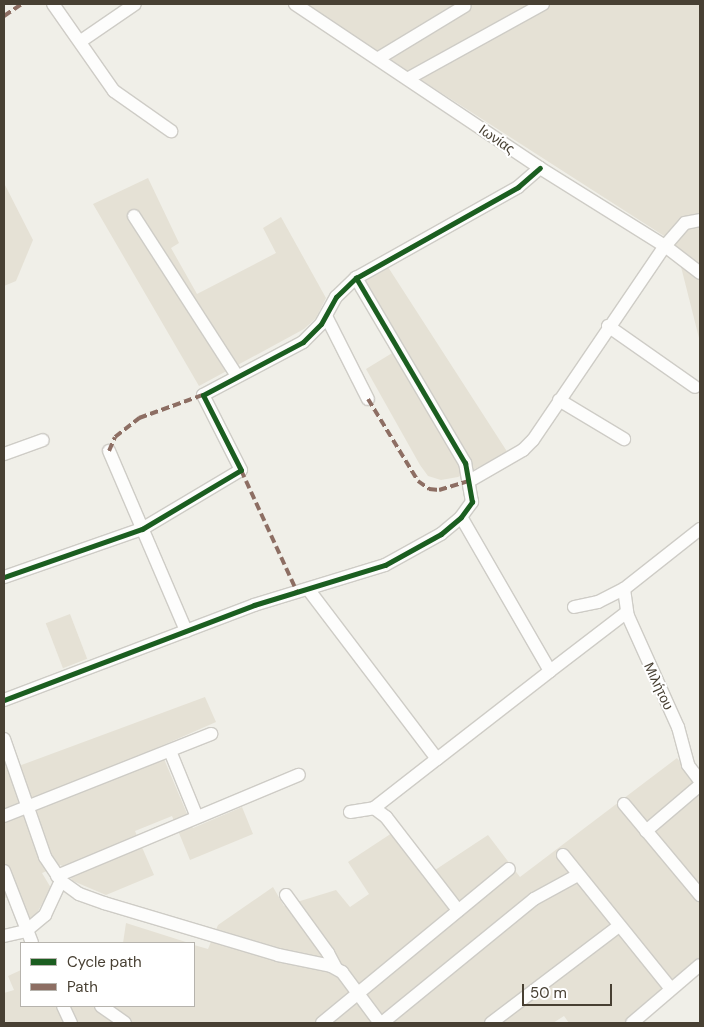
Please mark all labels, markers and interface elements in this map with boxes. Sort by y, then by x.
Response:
street label: Ιωνίας [476,121,518,157]
street label: Μιλήτου [641,660,677,712]
legend [20,942,195,1007]
text: Cycle path [67,952,142,972]
scale bar [524,974,614,1006]
text: Path [67,977,98,997]
text: 50 m [530,983,567,1003]

